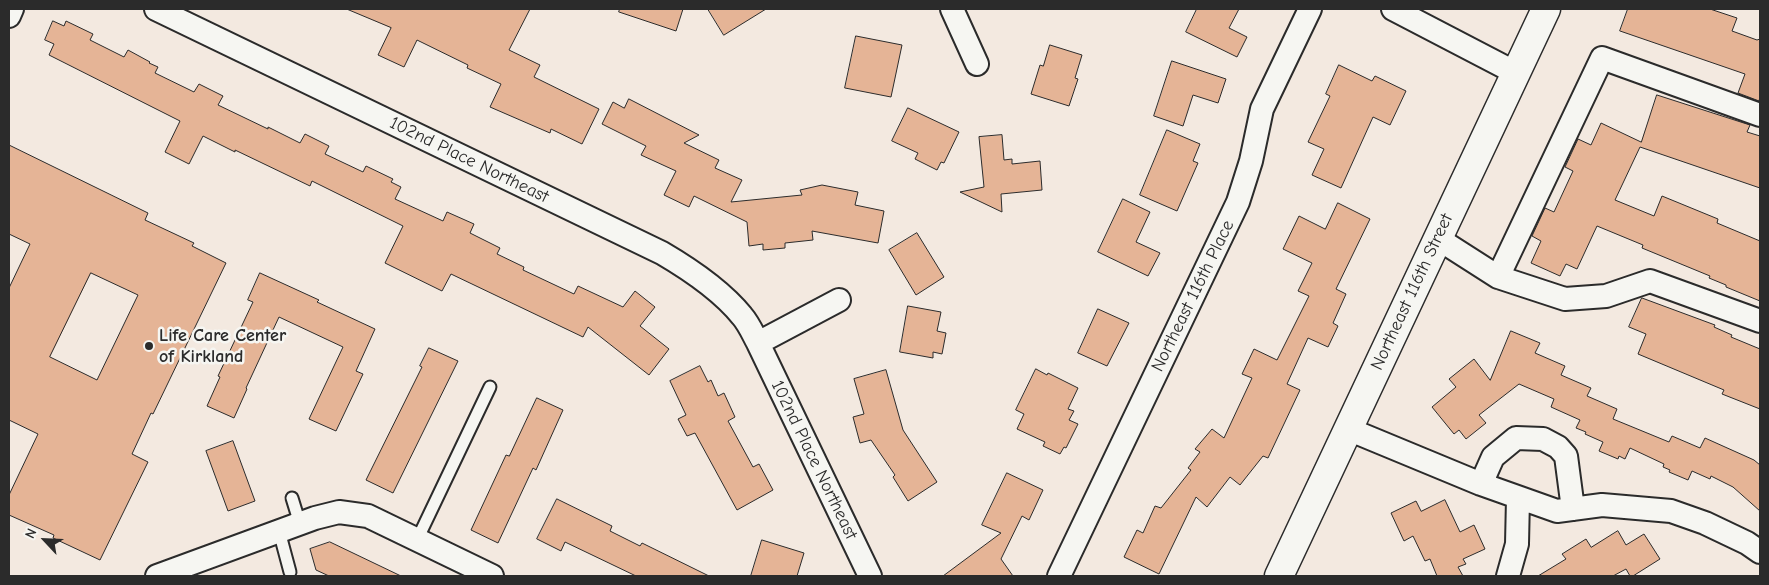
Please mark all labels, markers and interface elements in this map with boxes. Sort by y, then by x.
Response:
street label: 102nd Place Northeast [386,112,552,208]
street label: Northeast 116th Street [1366,210,1458,374]
street label: Northeast 116th Place [1147,217,1239,375]
place label: Life Care Center of Kirkland [159,325,286,368]
marker: Life Care Center of Kirkland [143,340,155,352]
street label: 102nd Place Northeast [766,377,862,543]
north arrow [20,515,70,565]
text: N [21,526,41,541]

